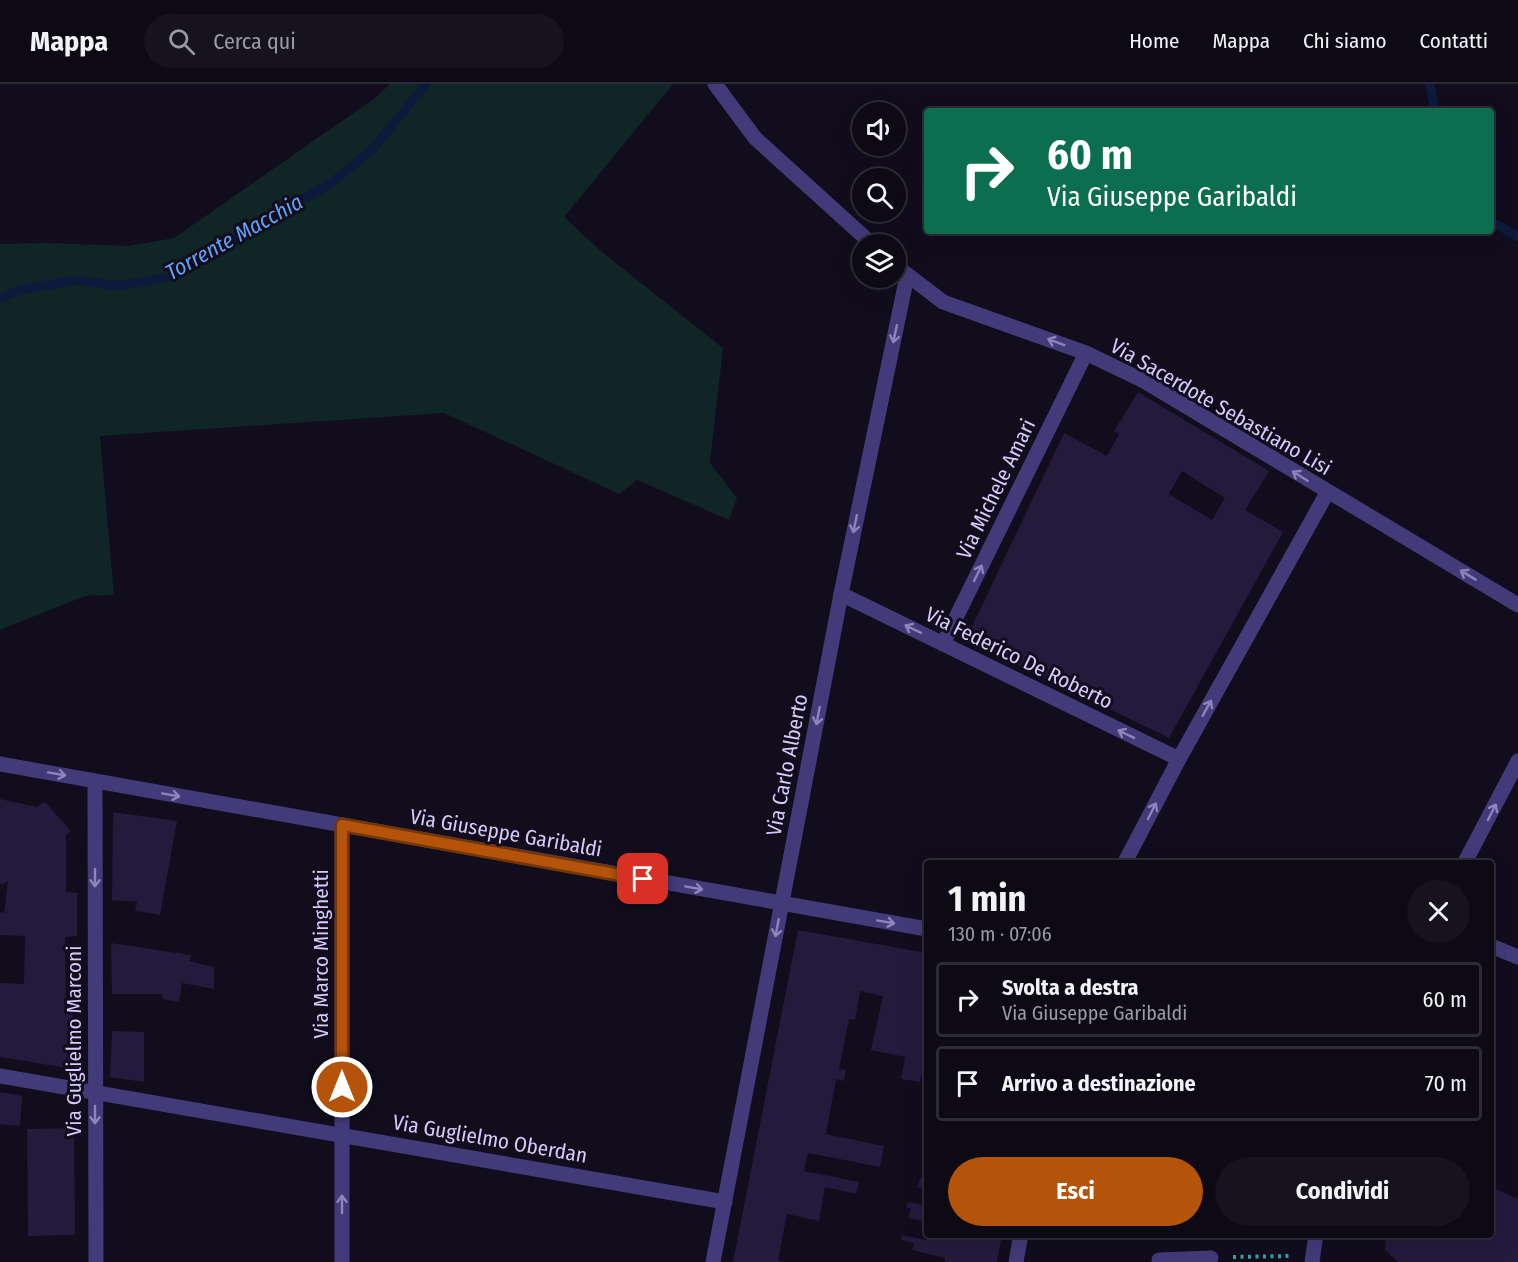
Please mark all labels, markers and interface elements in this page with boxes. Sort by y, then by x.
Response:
search box [144,14,564,68]
text: Mappa [30,25,108,58]
icon: search [165,25,198,58]
text: Cerca qui [213,28,296,55]
text: Home [1129,28,1179,54]
text: Mappa [1212,28,1270,54]
text: Chi siamo [1303,28,1387,54]
text: Contatti [1420,28,1488,54]
map controls [852,102,906,288]
button: sound [852,102,906,156]
text: 60 m [1047,130,1133,180]
icon: right [948,132,1026,210]
button: search [852,168,906,222]
text: Via Giuseppe Garibaldi [1047,181,1297,213]
water label: Torrente Macchia [161,188,307,286]
button: layers [852,234,906,288]
one-way arrow [889,323,900,343]
street label: Via Sacerdote Sebastiano Lisi [1106,333,1336,481]
one-way arrow [1047,336,1066,347]
street label: Via Michele Amari [951,415,1041,563]
one-way arrow [1292,470,1309,482]
one-way arrow [849,514,860,534]
one-way arrow [973,564,985,582]
one-way arrow [1460,569,1477,581]
street label: Via Federico De Roberto [921,601,1117,715]
one-way arrow [905,623,923,635]
street label: Via Carlo Alberto [761,692,813,838]
one-way arrow [1201,700,1213,717]
one-way arrow [812,705,823,725]
one-way arrow [1117,727,1135,739]
one-way arrow [46,769,66,780]
one-way arrow [161,790,180,801]
one-way arrow [1146,802,1158,820]
street label: Via Giuseppe Garibaldi [408,803,604,863]
one-way arrow [1486,803,1498,821]
pin [617,853,668,904]
icon: arrive [626,862,659,895]
one-way arrow [89,868,101,888]
street label: Via Marco Minghetti [308,869,334,1039]
text: 1 min [948,877,1026,921]
button: close [1407,880,1470,943]
one-way arrow [683,883,703,894]
one-way arrow [875,917,895,928]
one-way arrow [771,918,782,937]
text: 130 m · 07:06 [948,922,1052,946]
street label: Via Guglielmo Marconi [61,946,87,1136]
text: Svolta a destra [1002,974,1139,1001]
icon: right [951,983,984,1016]
text: 60 m [1423,986,1467,1013]
text: Via Giuseppe Garibaldi [1002,1001,1187,1025]
position arrow [310,1055,374,1119]
icon: arrive [951,1067,984,1100]
text: Arrivo a destinazione [1002,1070,1196,1097]
text: 70 m [1425,1070,1467,1097]
one-way arrow [89,1105,101,1125]
street label: Via Guglielmo Oberdan [391,1109,589,1169]
button: Esci [948,1157,1203,1226]
button: Condividi [1215,1157,1470,1226]
one-way arrow [336,1194,348,1214]

